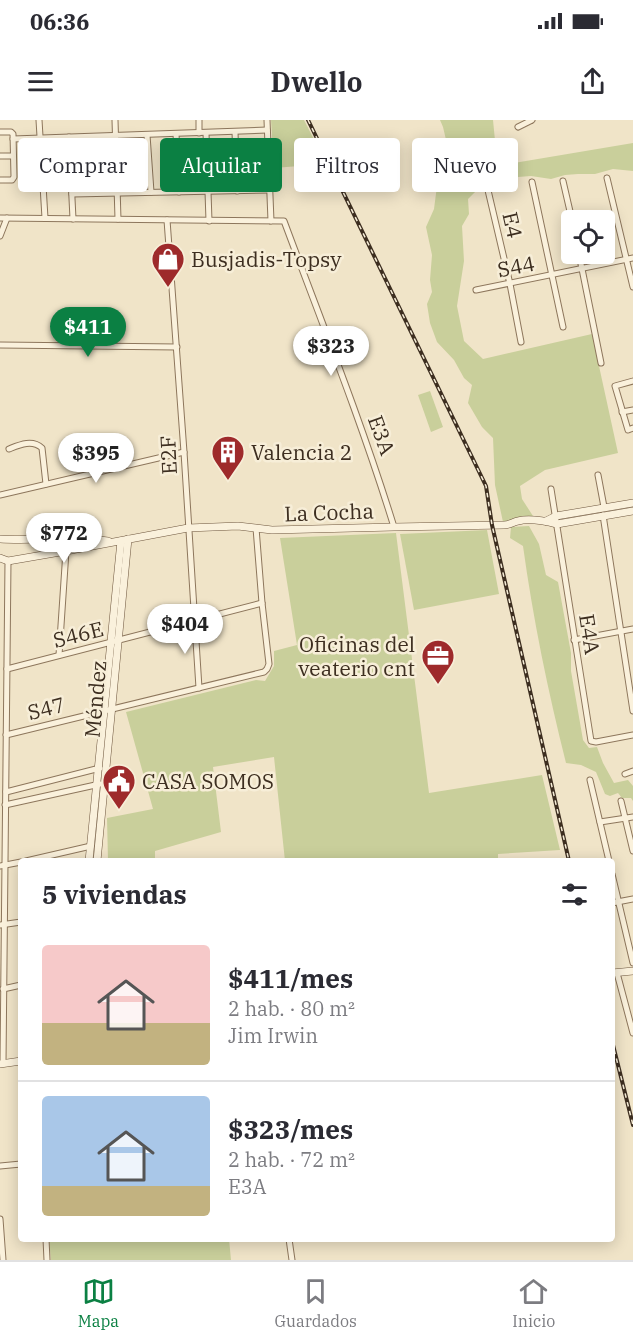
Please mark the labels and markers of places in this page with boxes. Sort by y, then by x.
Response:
shop icon: Busjadis-Topsy [150,241,186,288]
place label: Busjadis-Topsy [191,245,342,273]
pin: $411 [52,307,124,358]
pin: $323 [295,326,367,377]
pin: $395 [60,433,132,484]
building icon: Valencia 2 [210,434,246,481]
place label: Valencia 2 [251,438,352,466]
pin: $772 [28,513,100,564]
pin: $404 [149,604,221,655]
place label: Oficinas del veaterio cnt [298,630,415,682]
office icon: Oficinas del veaterio cnt [420,638,456,685]
public building icon: CASA SOMOS [101,763,137,810]
place label: CASA SOMOS [142,767,274,795]

